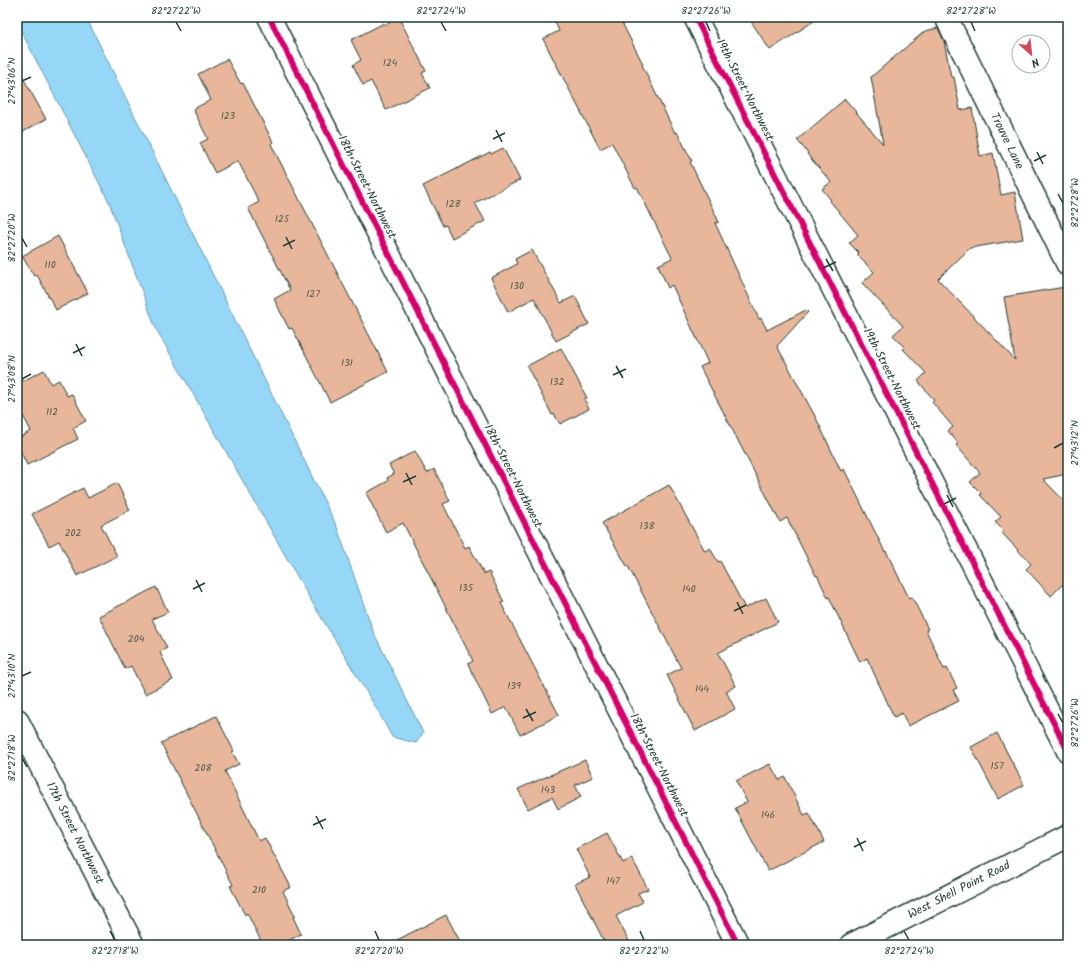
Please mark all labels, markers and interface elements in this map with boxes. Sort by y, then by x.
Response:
text: 82°27'22"W [151,3,201,19]
text: 82°27'24"W [416,3,466,19]
text: 82°27'26"W [681,3,731,19]
text: 82°27'28"W [946,3,996,19]
north arrow [1011,34,1051,74]
street label: 19th Street Northwest [711,36,779,145]
text: N [1028,52,1042,72]
house number: 124 [383,55,398,71]
text: 27°43'06"N [4,57,20,105]
house number: 123 [221,108,236,124]
street label: Trouve Lane [985,109,1029,173]
street label: 18th Street Northwest [333,132,401,242]
text: 82°27'28"W [1067,178,1083,228]
house number: 128 [446,196,461,212]
house number: 125 [275,211,290,227]
text: 82°27'20"W [4,213,20,263]
house number: 110 [44,257,56,273]
house number: 130 [510,278,524,294]
house number: 127 [306,286,320,302]
street label: 19th Street Northwest [858,325,926,434]
text: 27°43'08"N [4,355,20,403]
house number: 131 [341,355,353,371]
house number: 132 [550,374,565,390]
house number: 112 [46,404,58,420]
text: 27°43'12"N [1067,420,1083,466]
street label: 18th Street Northwest [479,421,547,531]
house number: 138 [640,518,655,534]
house number: 202 [65,525,81,541]
house number: 135 [459,580,474,596]
house number: 140 [682,581,696,597]
house number: 204 [128,631,145,647]
text: 27°43'10"N [4,653,20,698]
house number: 139 [507,678,521,694]
house number: 144 [695,681,710,697]
text: 82°27'26"W [1067,698,1083,748]
street label: 18th Street Northwest [625,710,693,820]
text: 82°27'18"W [4,734,20,782]
house number: 157 [990,758,1004,774]
house number: 208 [195,760,212,776]
street label: 17th Street Northwest [41,779,109,888]
house number: 143 [541,782,555,798]
house number: 146 [761,807,775,823]
street label: West Shell Point Road [904,855,1015,924]
house number: 147 [606,873,620,889]
house number: 210 [252,882,266,898]
text: 82°27'18"W [91,943,139,959]
text: 82°27'20"W [354,943,404,959]
text: 82°27'22"W [619,943,669,959]
text: 82°27'24"W [884,943,934,959]

